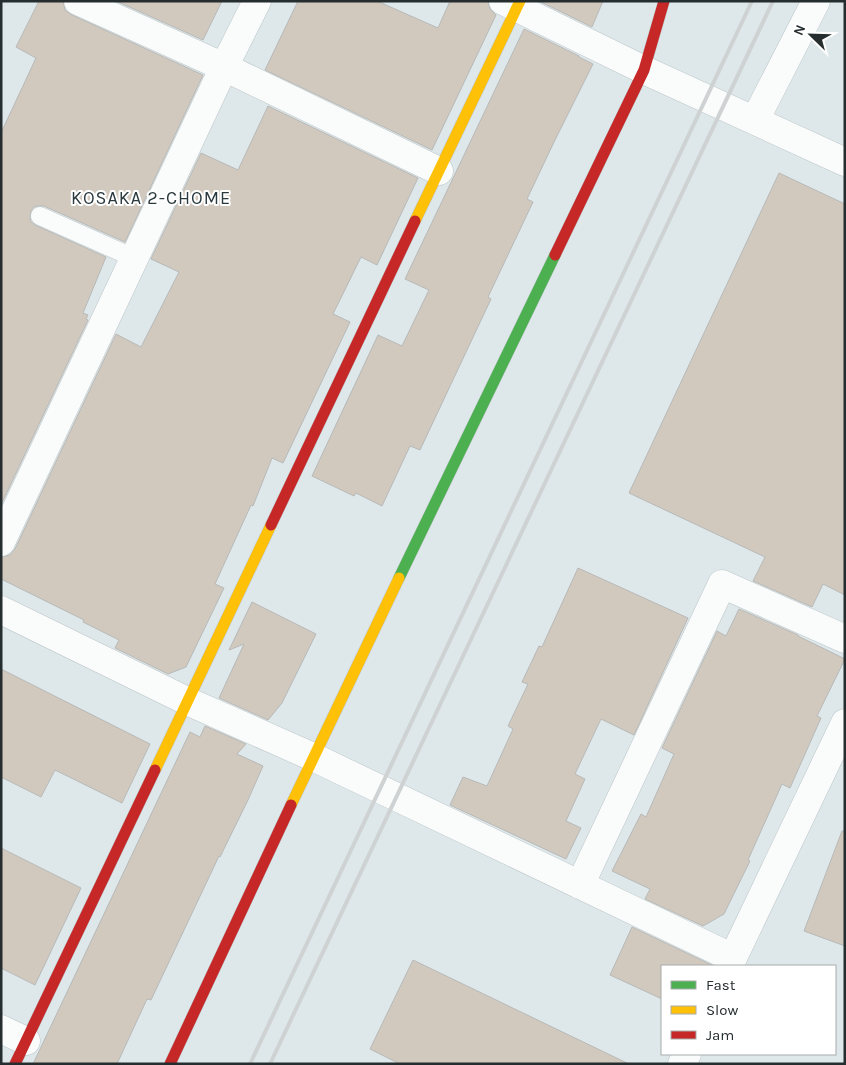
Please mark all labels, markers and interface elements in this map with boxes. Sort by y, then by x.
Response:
north arrow [786,10,836,60]
text: N [790,22,809,38]
district label: KOSAKA 2-CHOME [71,187,231,209]
legend [661,965,836,1055]
text: Fast [706,976,736,994]
text: Slow [706,1001,738,1019]
text: Jam [706,1026,734,1044]

